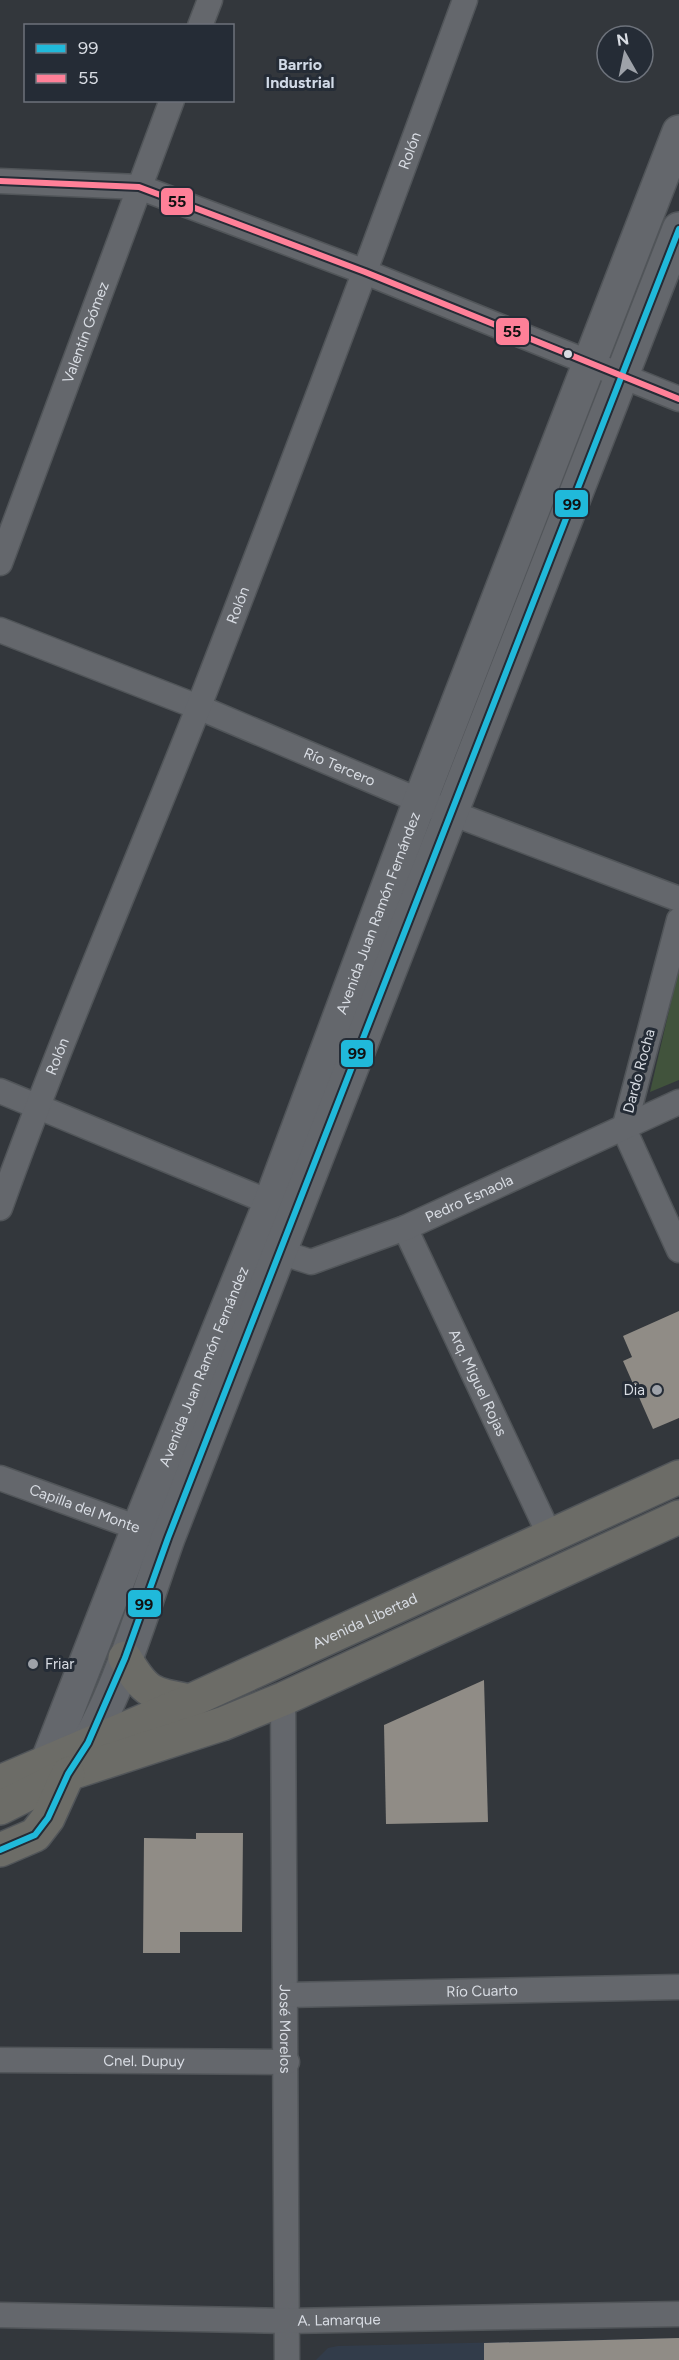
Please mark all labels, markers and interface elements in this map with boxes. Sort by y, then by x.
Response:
legend [24,24,234,102]
north arrow [595,24,655,84]
text: N [615,29,630,50]
text: 99 [78,37,98,59]
district label: Barrio Industrial [266,55,335,92]
text: 55 [78,67,99,89]
street label: Rolón [395,129,425,172]
line badge: 55 [160,187,194,216]
text: 55 [168,192,186,211]
street label: Valentín Gómez [59,279,113,386]
line badge: 55 [495,317,530,346]
text: 55 [503,322,521,341]
unlabelled marker [562,348,574,360]
line badge: 99 [554,489,589,518]
text: 99 [563,495,581,514]
street label: Rolón [223,584,253,627]
street label: Río Tercero [301,744,378,790]
street label: Avenida Juan Ramón Fernández [332,810,424,1017]
street label: Dardo Rocha [619,1027,659,1115]
street label: Rolón [42,1035,73,1078]
line badge: 99 [340,1039,374,1068]
text: 99 [348,1044,366,1063]
street label: Pedro Esnaola [422,1171,516,1226]
street label: Avenida Juan Ramón Fernández [155,1264,252,1469]
street label: Arq. Miguel Rojas [445,1326,511,1439]
place label: Dia [624,1381,645,1399]
marker: Dia [650,1383,664,1397]
street label: Capilla del Monte [27,1480,142,1537]
line badge: 99 [127,1589,162,1618]
street label: Avenida Libertad [310,1589,420,1653]
text: 99 [135,1595,153,1614]
place label: Friar [45,1655,74,1673]
marker: Friar [26,1657,40,1671]
street label: Río Cuarto [446,1981,518,2001]
street label: José Morelos [276,1984,294,2074]
street label: Cnel. Dupuy [103,2052,185,2070]
street label: A. Lamarque [297,2310,381,2330]

